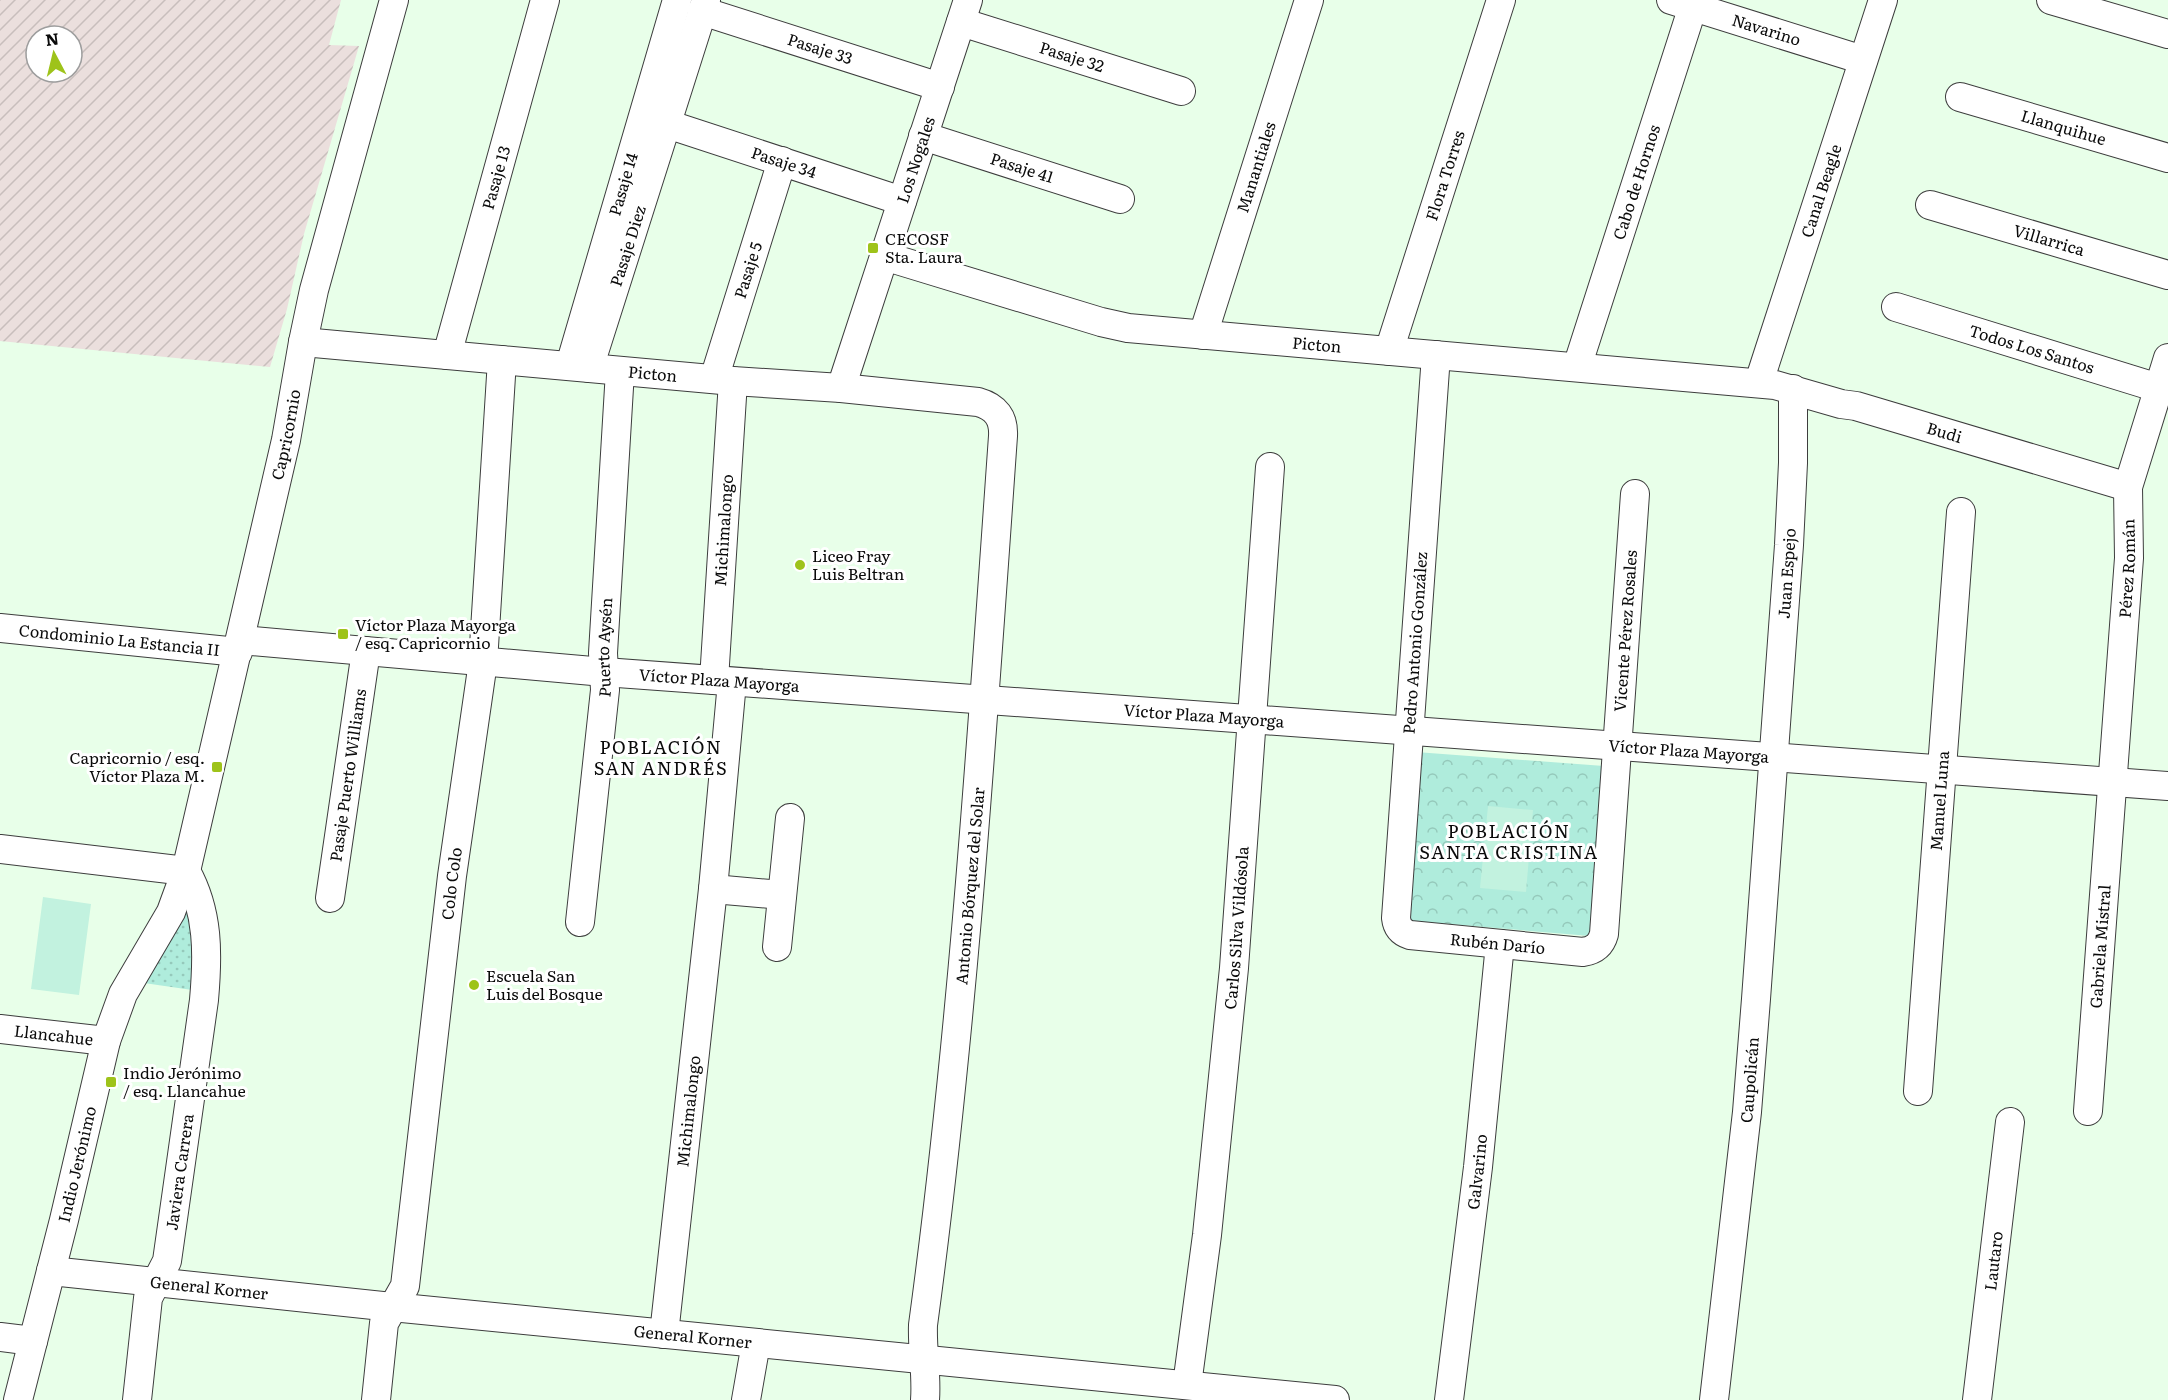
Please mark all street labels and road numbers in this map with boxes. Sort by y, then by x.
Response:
street label: Navarino [1729,7,1804,51]
street label: Pasaje 33 [785,26,856,69]
street label: Pasaje 32 [1037,34,1107,77]
street label: Llanquihue [2018,103,2109,150]
street label: Los Nogales [889,113,940,206]
street label: Manantiales [1229,118,1281,215]
street label: Cabo de Hornos [1606,121,1665,243]
street label: Flora Torres [1418,127,1470,224]
street label: Pasaje 34 [748,139,820,183]
street label: Canal Beagle [1794,141,1847,240]
street label: Pasaje 13 [475,143,515,212]
street label: Pasaje 41 [987,145,1058,188]
street label: Pasaje 14 [601,149,643,218]
street label: Pasaje Diez [603,202,651,289]
street label: Villarrica [2011,217,2088,261]
street label: Pasaje 5 [727,238,767,301]
street label: Todos Los Santos [1966,317,2098,379]
street label: Picton [1291,330,1343,358]
street label: Picton [627,359,679,387]
street label: Capricornio [264,387,306,482]
street label: Budi [1924,415,1965,448]
street label: Michimalongo [707,473,738,587]
street label: Pérez Román [2112,518,2140,619]
street label: Juan Espejo [1771,527,1801,619]
street label: Vicente Pérez Rosales [1607,549,1642,713]
street label: Pedro Antonio González [1396,551,1432,735]
street label: Puerto Aysén [590,596,617,698]
street label: Condominio La Estancia II [18,617,221,661]
street label: Víctor Plaza Mayorga [638,662,801,697]
street label: Pasaje Puerto Williams [322,687,371,863]
street label: Víctor Plaza Mayorga [1123,697,1286,733]
street label: Víctor Plaza Mayorga [1608,732,1770,768]
street label: Manuel Luna [1923,749,1954,852]
street label: Antonio Bórquez del Solar [948,786,990,986]
street label: Carlos Silva Vildósola [1217,845,1254,1010]
street label: Colo Colo [434,846,467,921]
street label: Gabriela Mistral [2083,884,2116,1009]
street label: Rubén Darío [1449,926,1546,959]
street label: Llancahue [13,1018,95,1050]
street label: Caupolicán [1733,1036,1764,1124]
street label: Michimalongo [669,1054,706,1168]
street label: Indio Jerónimo [51,1104,101,1225]
street label: Javiera Carrera [158,1112,199,1232]
street label: Galvarino [1460,1133,1492,1211]
street label: Lautaro [1977,1230,2008,1292]
street label: General Korner [149,1269,270,1305]
street label: General Korner [633,1318,753,1353]

